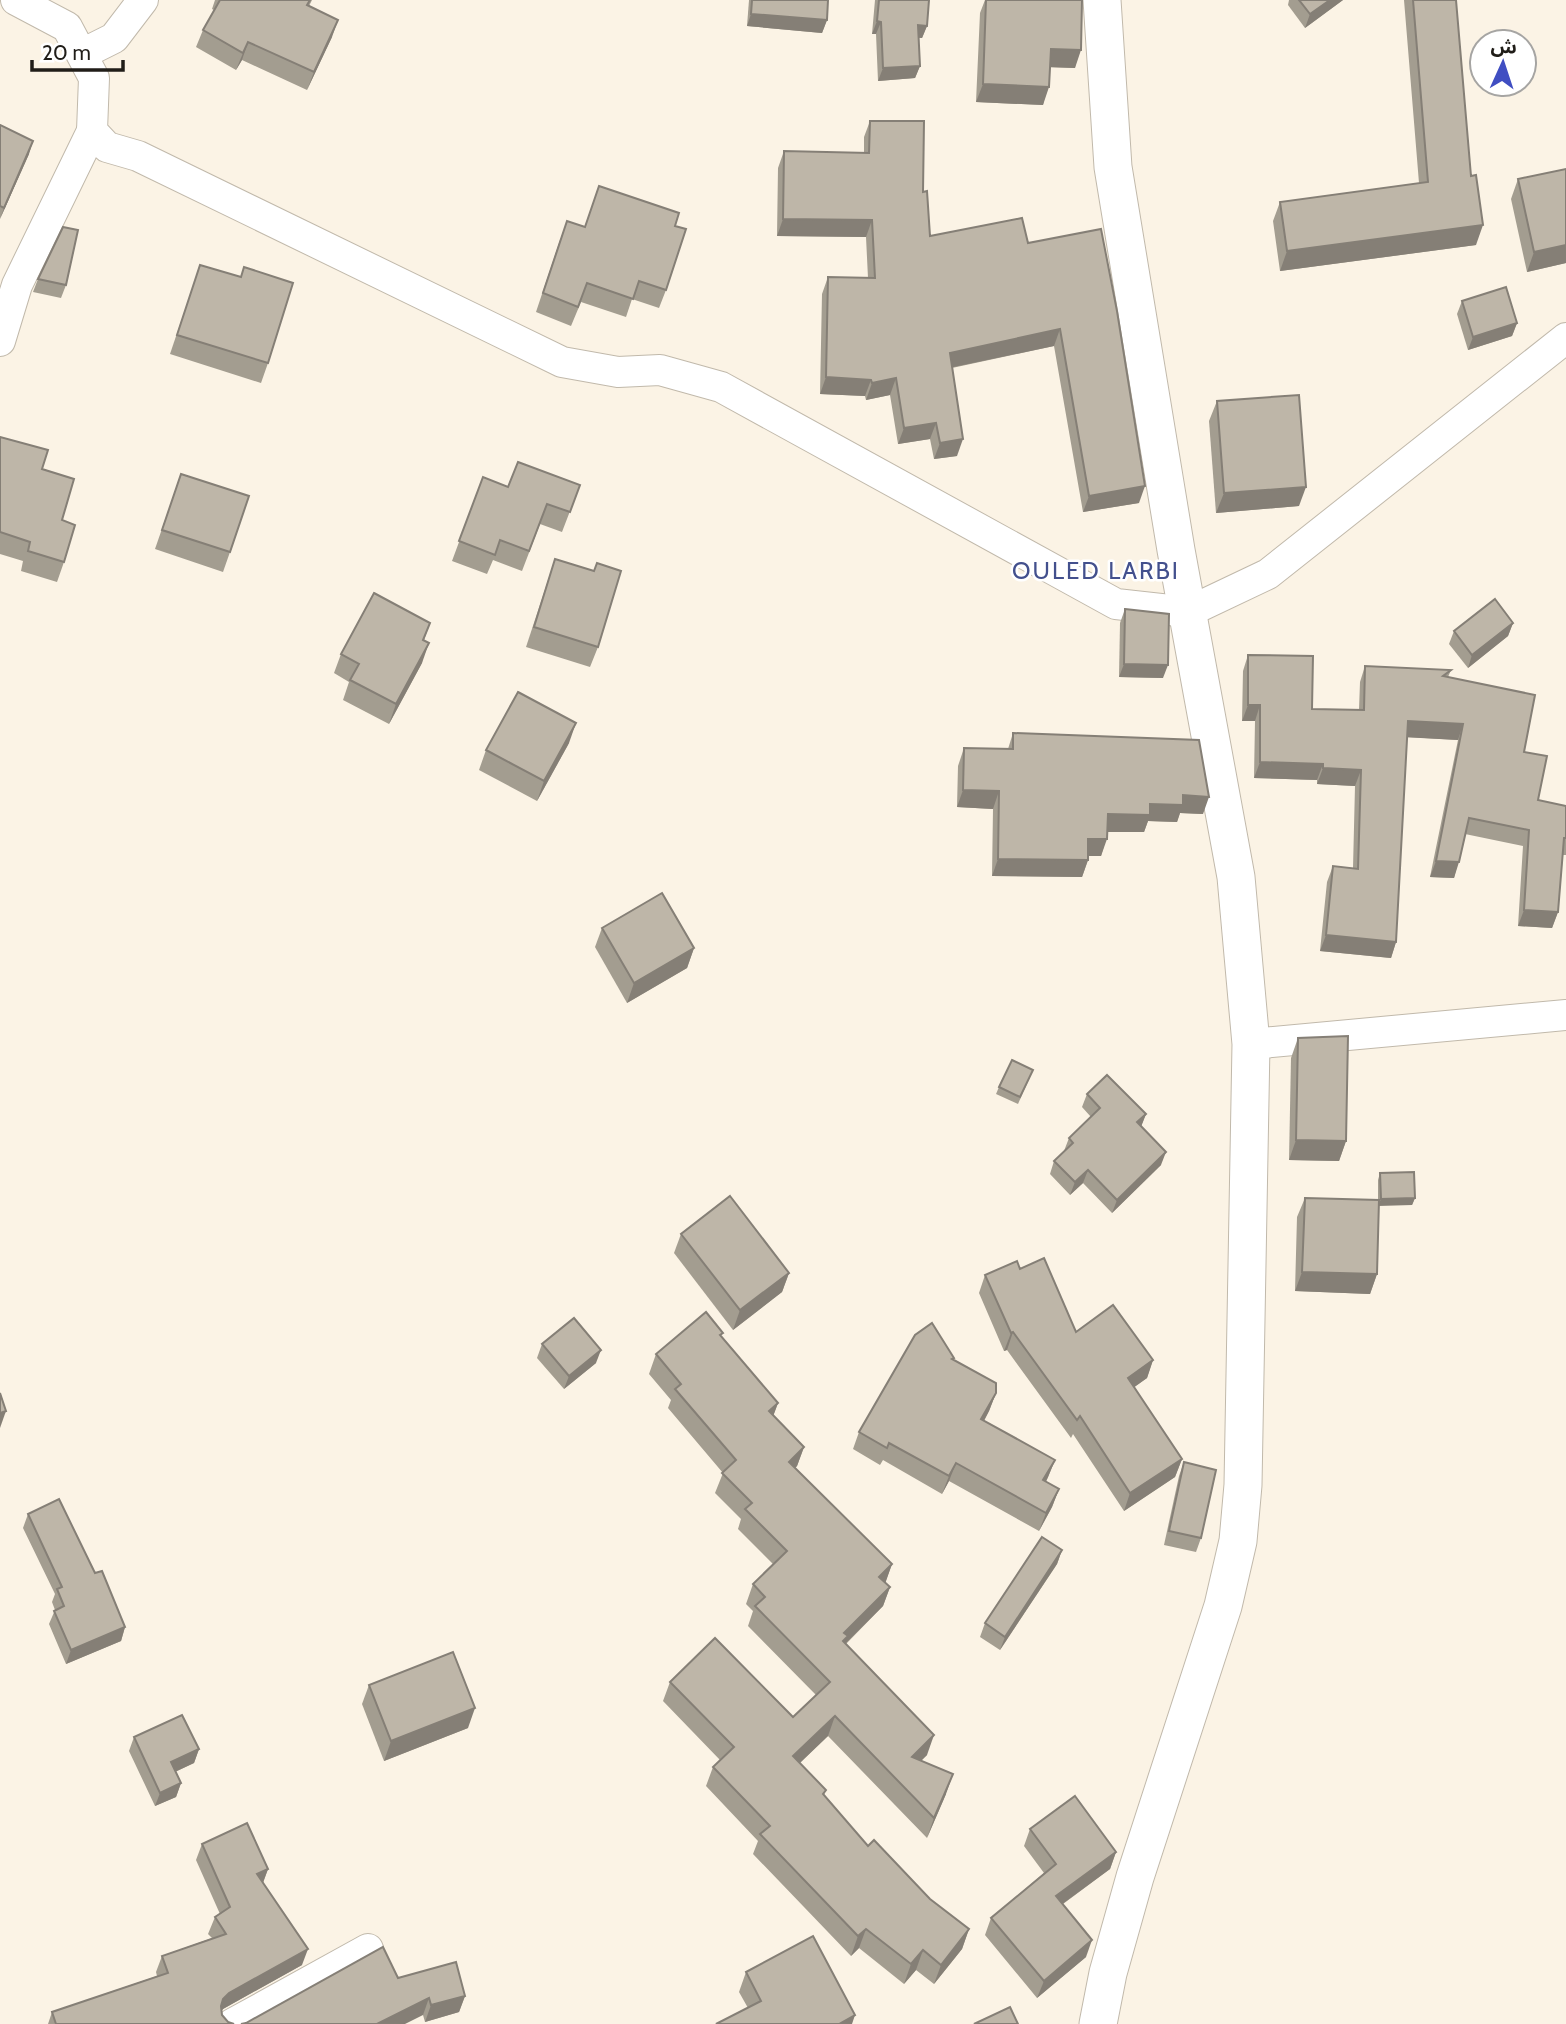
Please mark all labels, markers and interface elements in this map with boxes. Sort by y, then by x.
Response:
scale bar [32,28,122,72]
north arrow [1468,28,1538,98]
text: ش [1490,34,1517,59]
text: 20 m [42,40,91,65]
district label: OULED LARBI [1012,556,1180,585]

